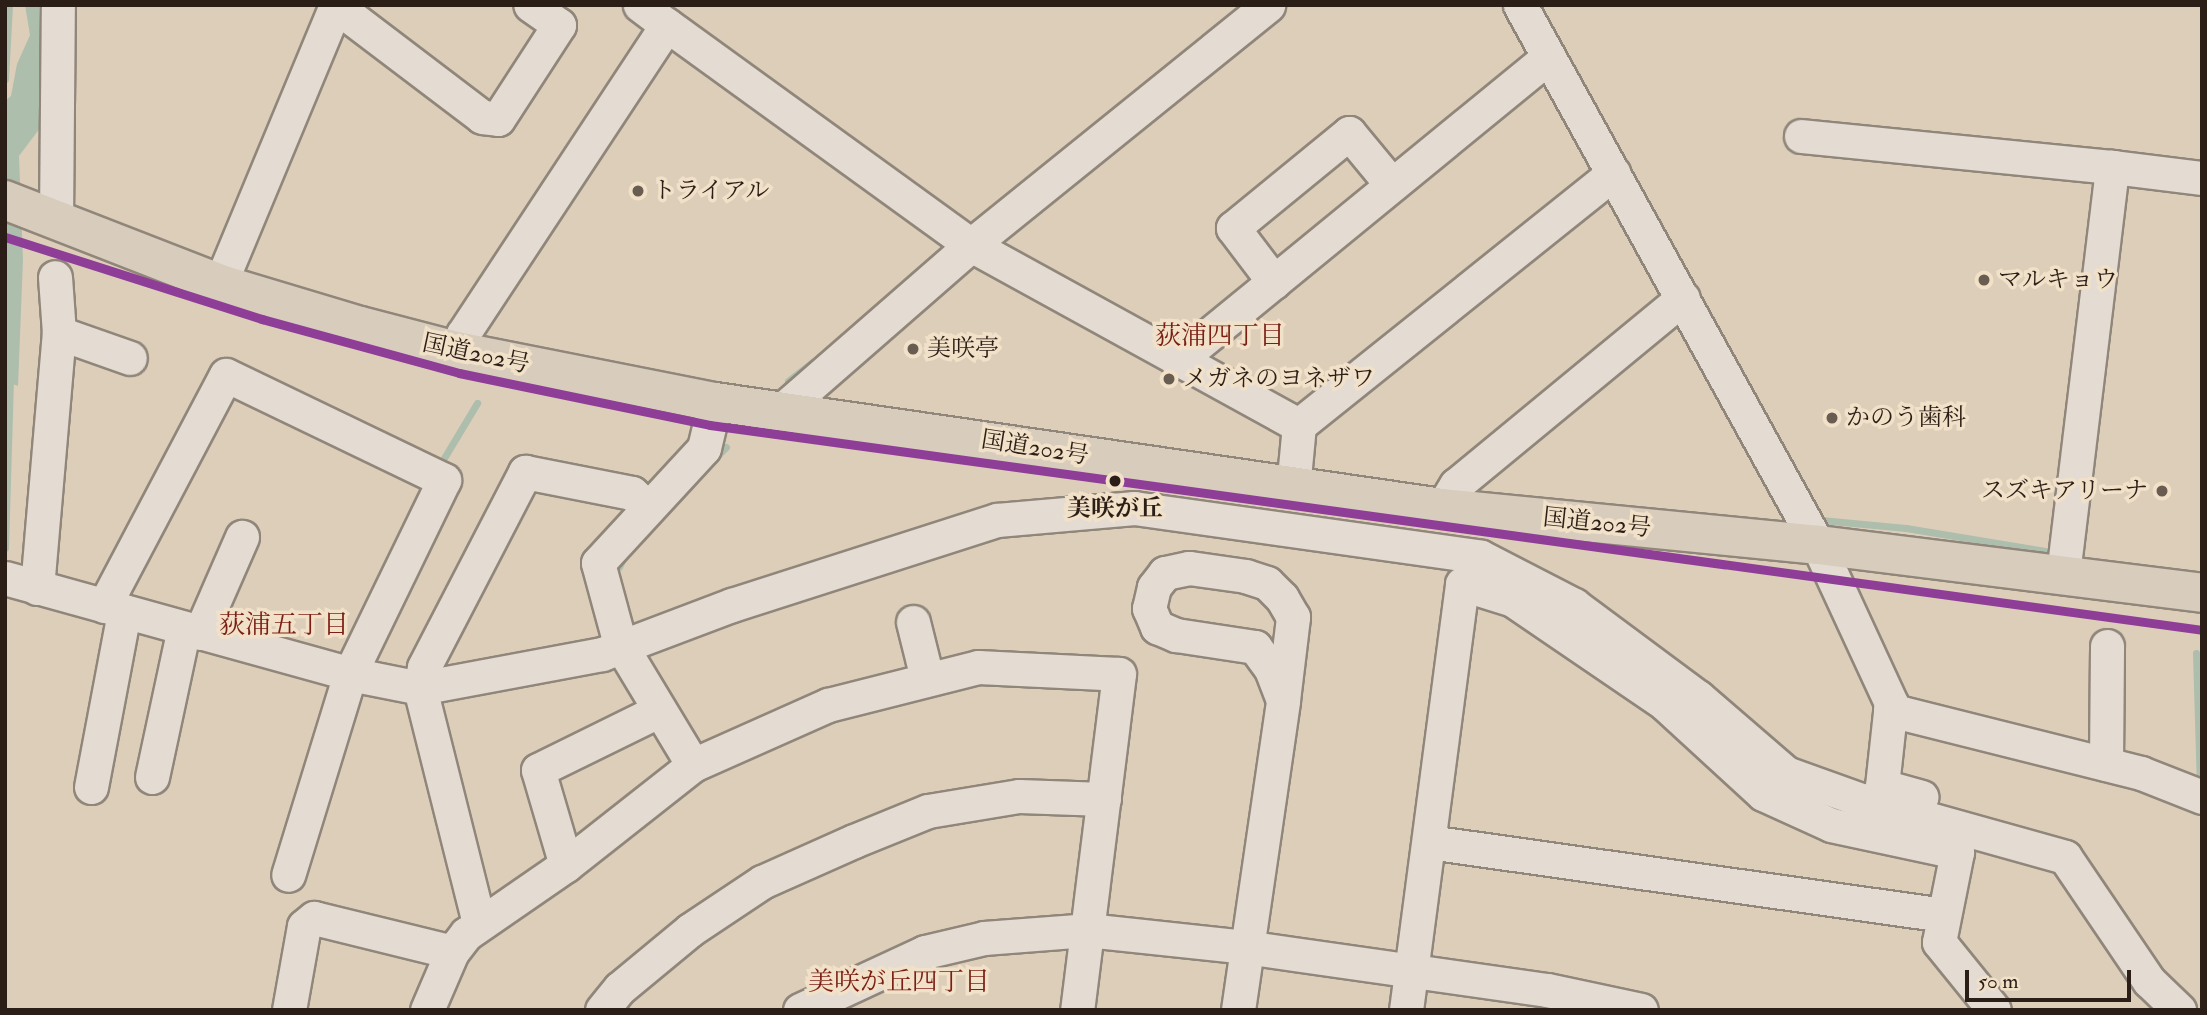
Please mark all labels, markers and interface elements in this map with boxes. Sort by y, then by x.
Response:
place label: トライアル [652,177,772,205]
marker: トライアル [630,183,646,199]
place label: マルキョウ [1998,266,2118,294]
marker: マルキョウ [1976,272,1992,288]
district label: 荻浦四丁目 [1155,321,1285,353]
street label: 国道202号 [420,329,532,379]
place label: 美咲亭 [927,335,999,363]
marker: 美咲亭 [905,341,921,357]
place label: メガネのヨネザワ [1183,365,1375,393]
marker: メガネのヨネザワ [1161,371,1177,387]
place label: かのう歯科 [1846,404,1966,432]
marker: かのう歯科 [1824,410,1840,426]
street label: 国道202号 [979,425,1091,471]
marker: 美咲が丘 [1104,470,1126,492]
place label: スズキアリーナ [1980,477,2148,505]
marker: スズキアリーナ [2154,483,2170,499]
place label: 美咲が丘 [1067,495,1163,523]
street label: 国道202号 [1541,503,1653,543]
district label: 荻浦五丁目 [219,610,349,642]
scale bar [1969,956,2135,1000]
district label: 美咲が丘四丁目 [808,967,990,999]
text: 50 m [1978,968,2019,995]

